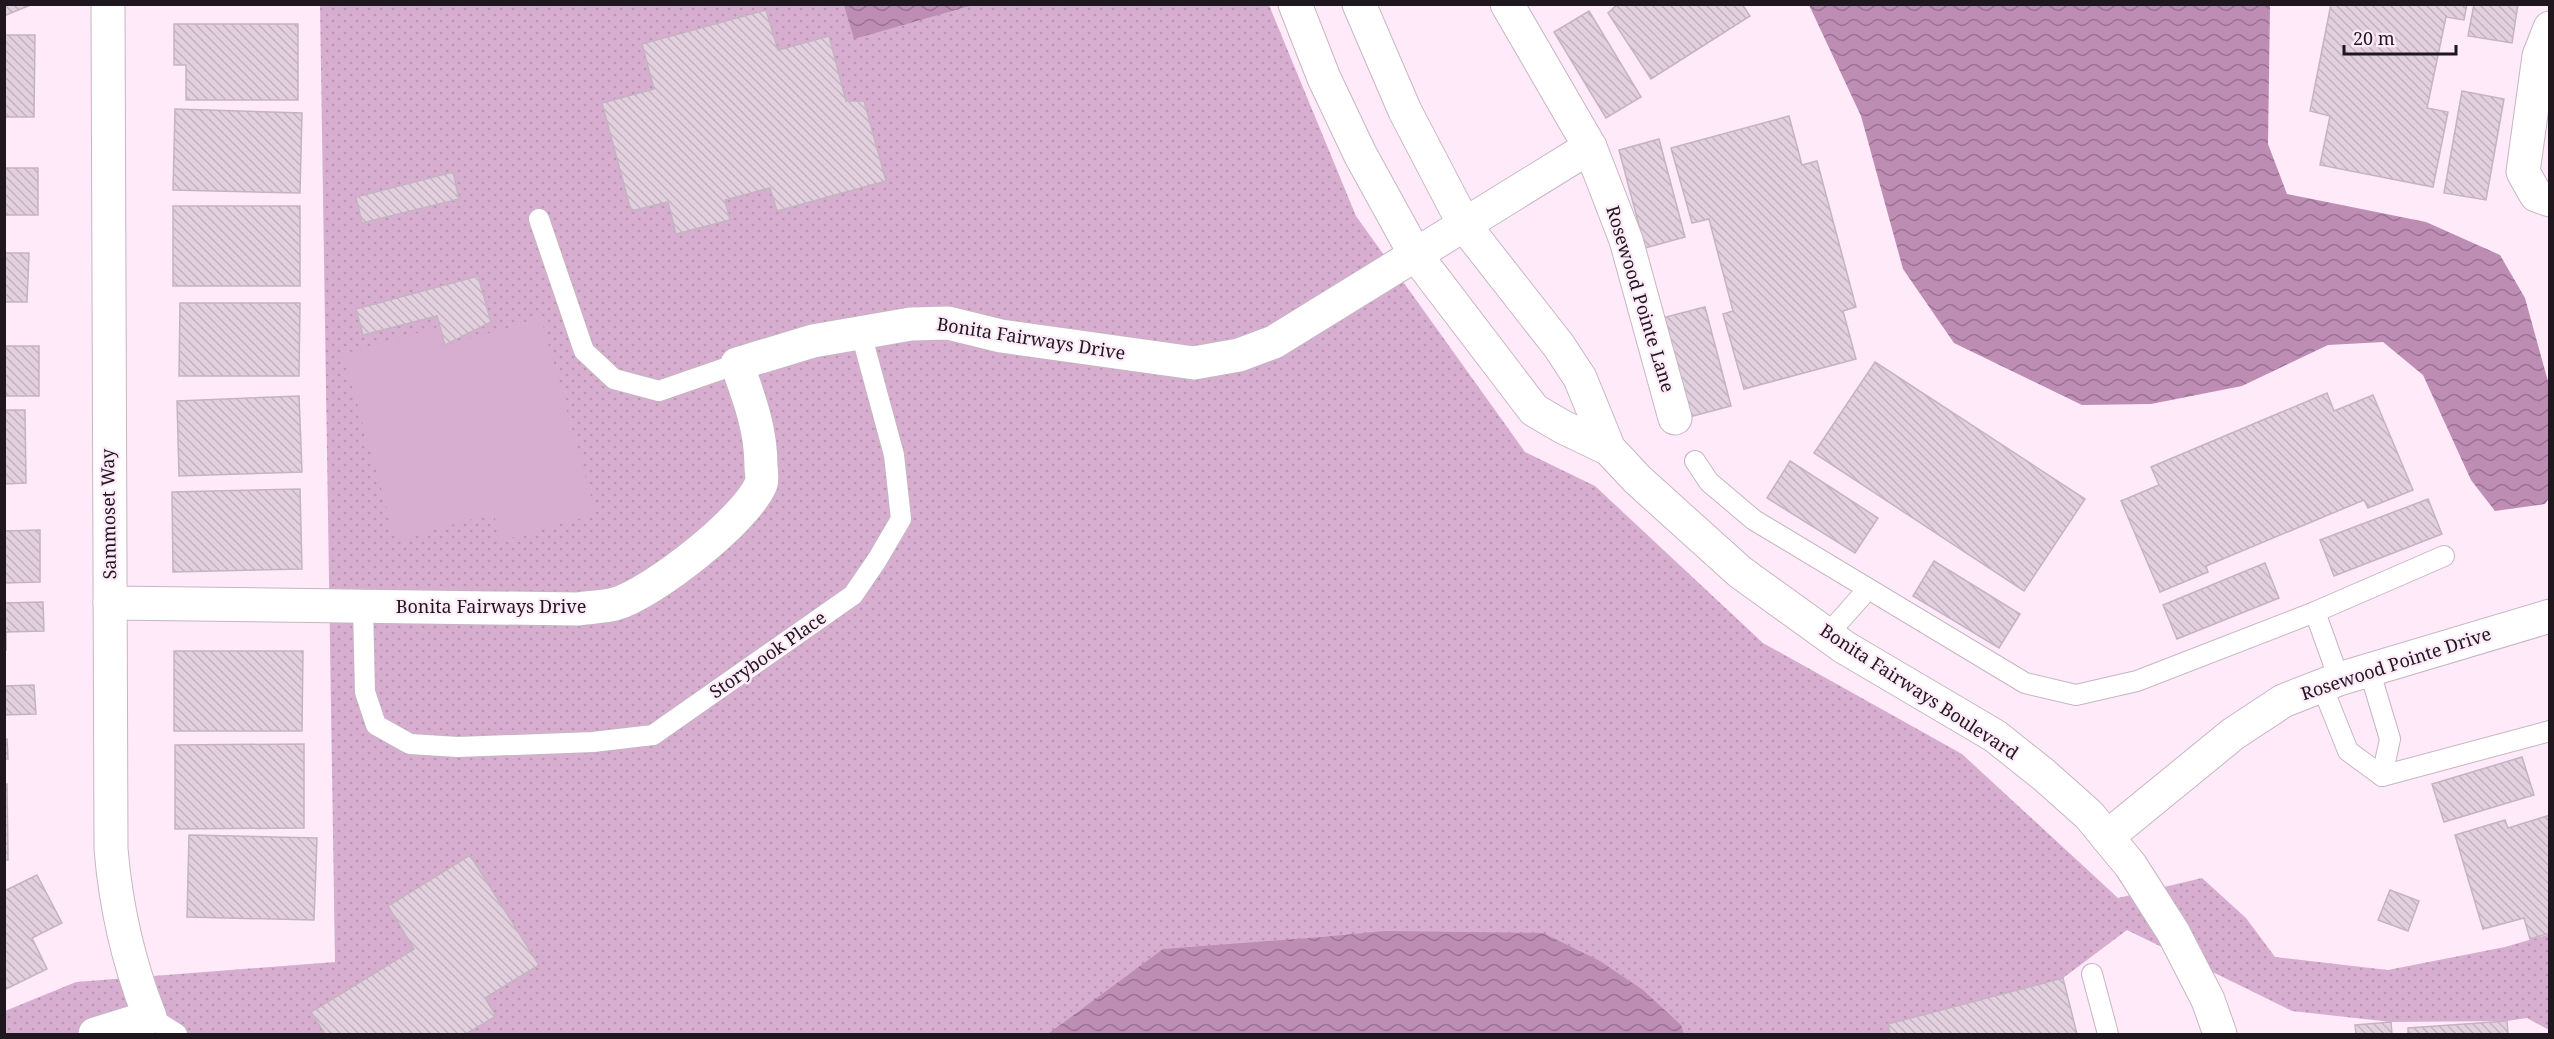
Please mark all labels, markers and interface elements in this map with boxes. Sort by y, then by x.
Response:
scale bar [2344,18,2456,56]
text: 20 m [2353,26,2395,50]
street label: Rosewood Pointe Lane [1601,203,1681,395]
street label: Bonita Fairways Drive [935,311,1127,365]
street label: Sammoset Way [95,448,121,580]
street label: Bonita Fairways Drive [396,594,586,618]
street label: Storybook Place [704,605,831,703]
street label: Bonita Fairways Boulevard [1816,618,2023,764]
street label: Rosewood Pointe Drive [2298,621,2494,705]

